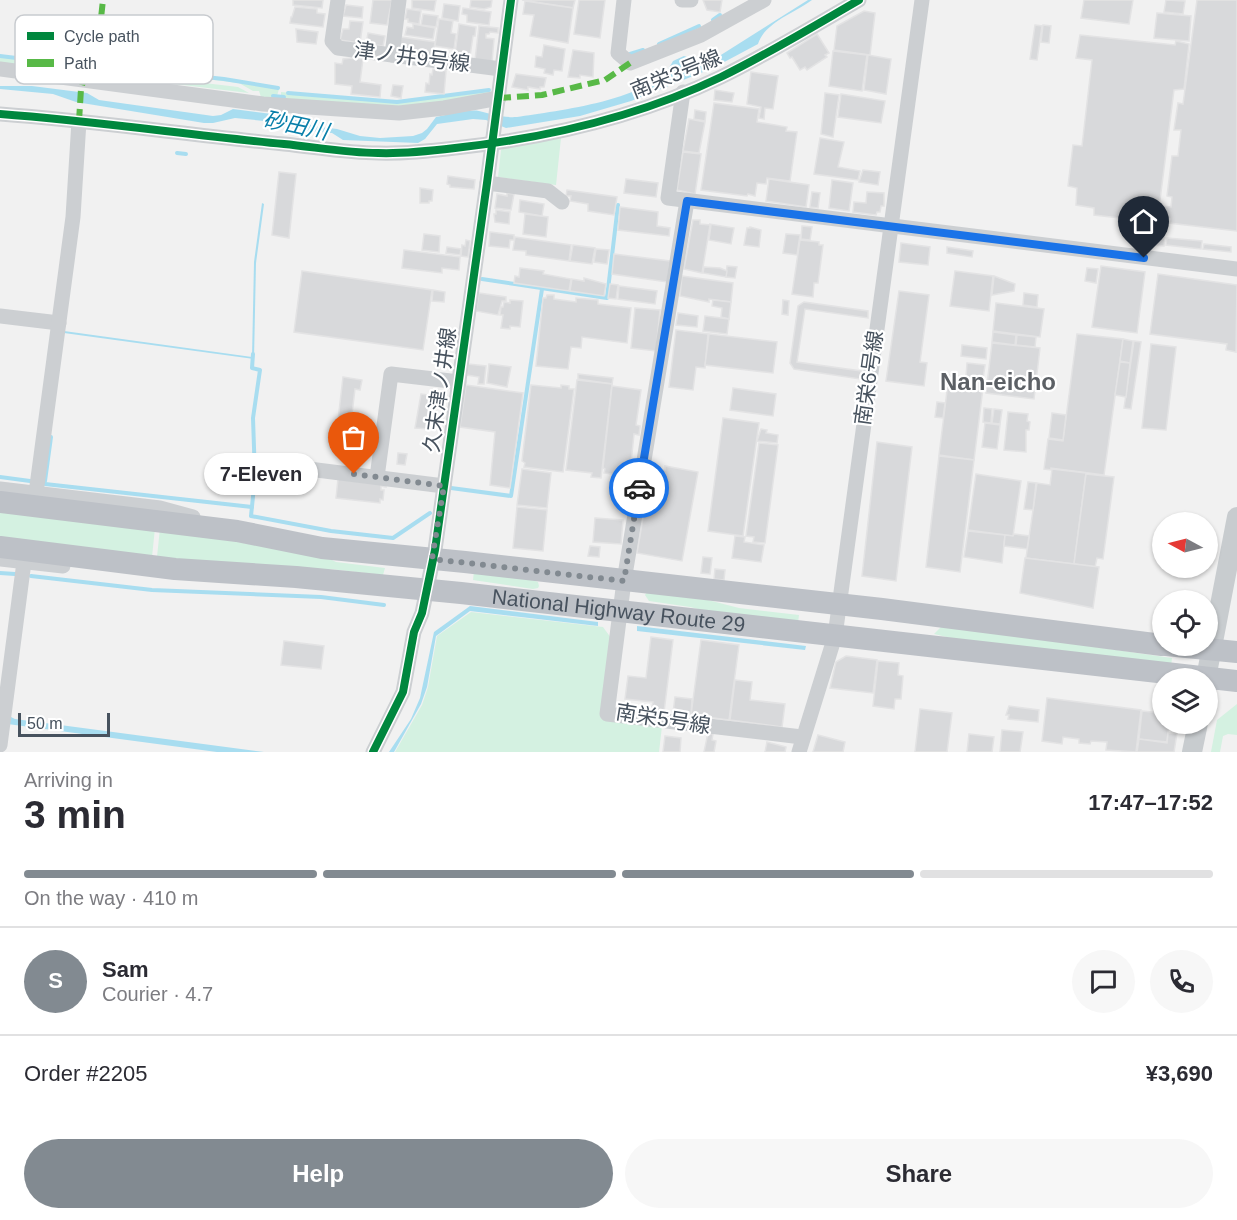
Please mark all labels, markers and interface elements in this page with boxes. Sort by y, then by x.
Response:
legend [15,15,213,84]
text: Cycle path [64,28,140,45]
street label: 津ノ井9号線 [353,38,471,75]
street label: 南栄3号線 [627,45,724,102]
text: Path [64,55,97,72]
water label: 砂田川 [261,106,333,145]
pin [1118,196,1169,258]
icon: home [1127,205,1160,238]
street label: 久末津ノ井線 [419,326,460,454]
street label: 南栄6号線 [850,329,887,427]
district label: Nan-eicho [940,368,1056,395]
pin [328,412,379,474]
icon: bag [337,421,370,454]
callout: 7-Eleven [204,453,318,495]
courier [609,458,669,518]
text: 7-Eleven [220,463,302,485]
icon: car [623,472,656,505]
north arrow [1152,512,1218,578]
map controls [1152,512,1218,734]
street label: National Highway Route 29 [491,585,746,636]
button: locate [1152,590,1218,656]
button: layers [1152,668,1218,734]
street label: 南栄5号線 [614,700,712,737]
scale bar [18,710,110,738]
text: 50 m [27,715,63,732]
text: Arriving in [24,769,113,791]
text: 17:47–17:52 [1088,790,1213,815]
text: 3 min [24,793,126,836]
text: On the way · 410 m [24,887,199,909]
button: chat [1072,950,1135,1013]
button: phone [1150,950,1213,1013]
text: Sam [102,957,148,982]
text: S [48,968,63,993]
text: Courier · 4.7 [102,983,213,1005]
text: Order #2205 [24,1061,148,1086]
text: ¥3,690 [1146,1061,1213,1086]
button: Help [24,1139,613,1208]
button: Share [625,1139,1213,1208]

